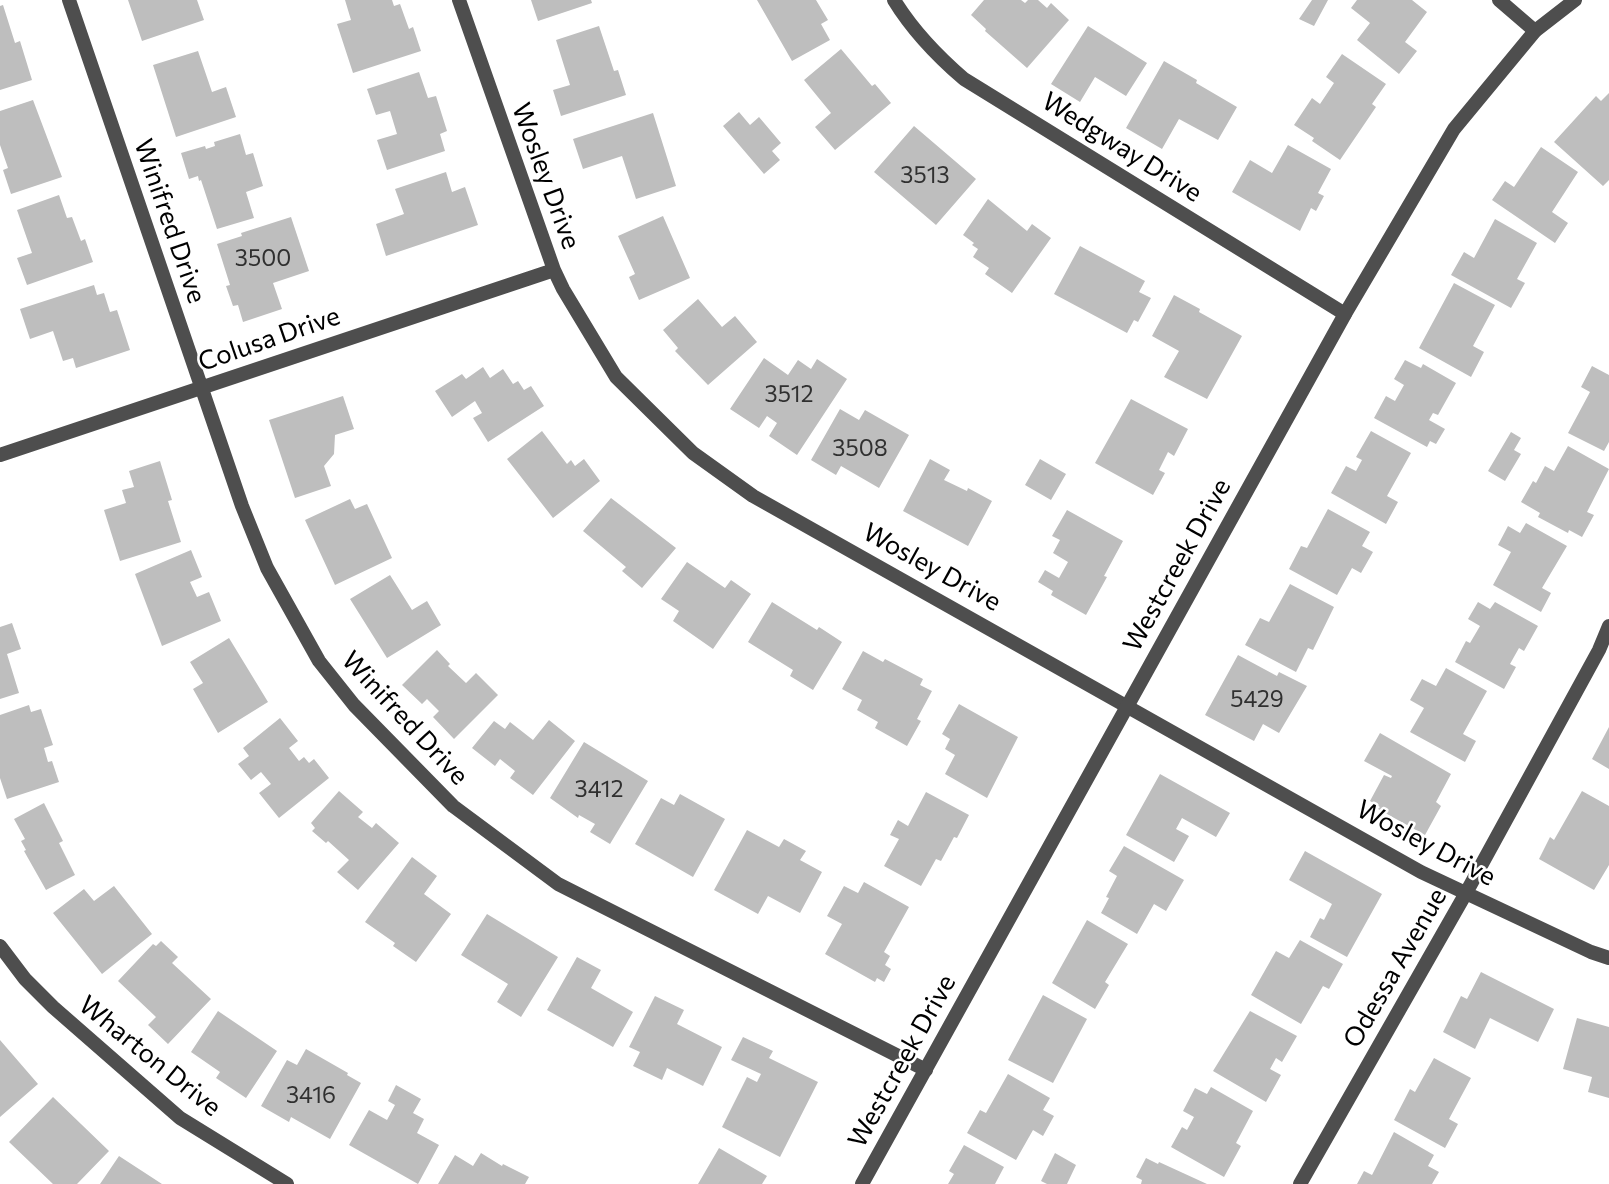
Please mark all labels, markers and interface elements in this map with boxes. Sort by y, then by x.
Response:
street label: Wedgway Drive [1036,85,1208,209]
street label: Wosley Drive [505,99,587,253]
street label: Winifred Drive [127,135,213,307]
house number: 3513 [900,161,950,189]
house number: 3500 [235,244,291,272]
street label: Colusa Drive [194,300,344,378]
house number: 3512 [765,380,813,408]
house number: 3508 [832,434,888,462]
street label: Westcreek Drive [1117,473,1237,657]
street label: Wosley Drive [858,516,1006,618]
street label: Winifred Drive [335,645,475,791]
house number: 5429 [1230,685,1284,713]
house number: 3412 [575,775,623,803]
street label: Wosley Drive [1351,793,1501,893]
street label: Odessa Avenue [1337,883,1453,1053]
street label: Westcreek Drive [842,969,962,1153]
street label: Wharton Drive [73,989,227,1123]
house number: 3416 [286,1081,336,1109]

